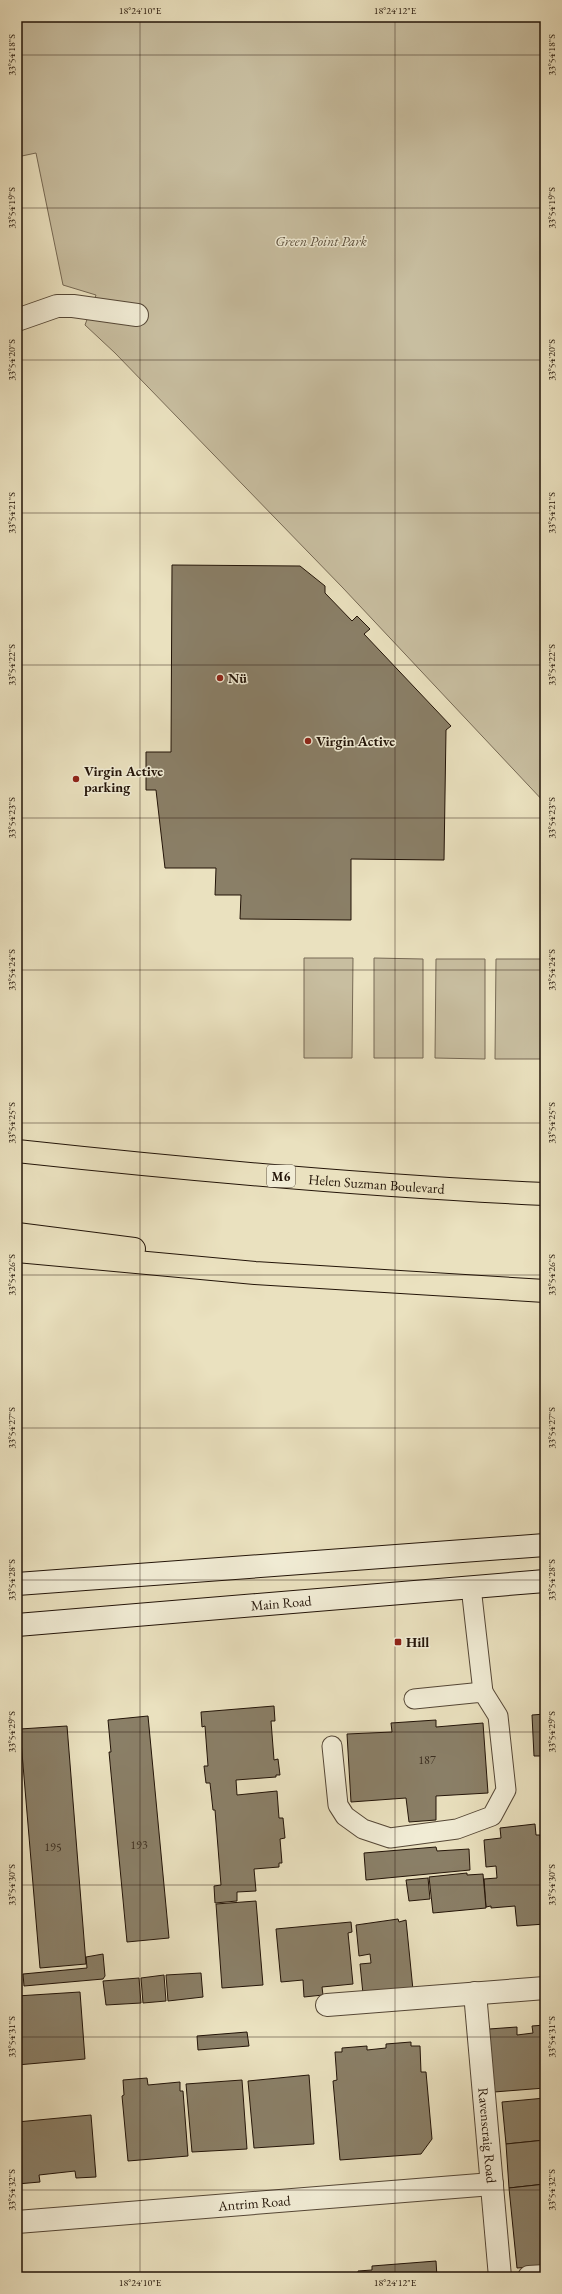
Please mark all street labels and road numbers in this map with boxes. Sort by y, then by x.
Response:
road number: M6 [267,1165,295,1187]
street label: Helen Suzman Boulevard [308,1170,446,1198]
street label: Main Road [250,1591,313,1614]
street label: Ravenscraig Road [474,2087,501,2185]
street label: Antrim Road [216,2191,292,2215]

